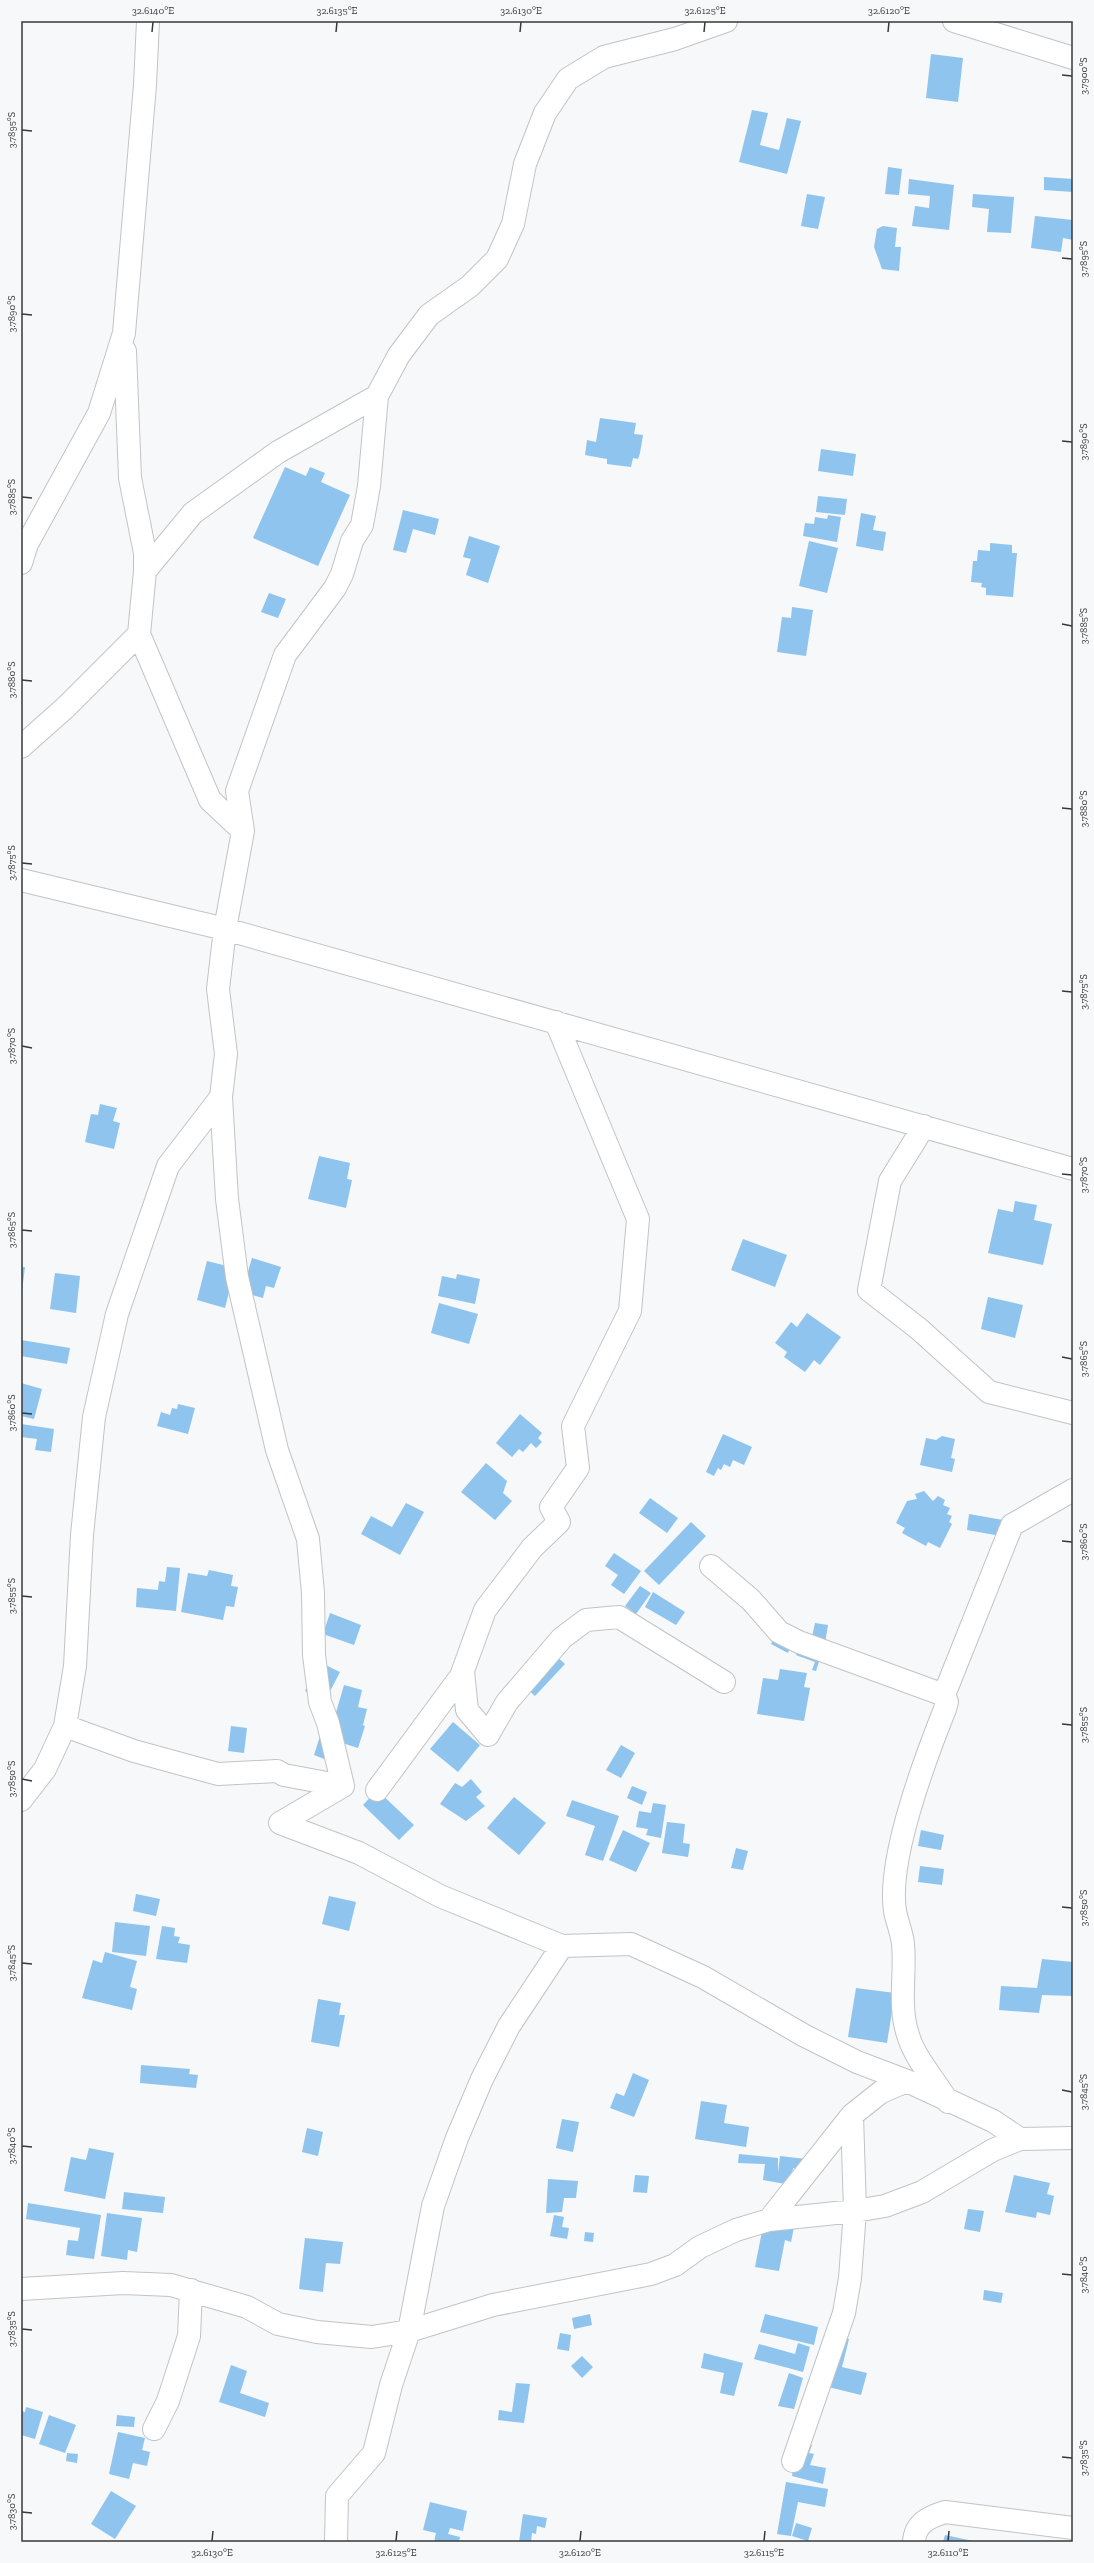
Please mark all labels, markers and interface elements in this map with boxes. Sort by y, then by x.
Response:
text: 32.6140°E [132,5,174,17]
text: 32.6135°E [317,5,358,17]
text: 32.6130°E [500,5,542,17]
text: 32.6125°E [684,5,726,17]
text: 32.6120°E [868,5,910,17]
text: 3.7900°S [1078,57,1090,95]
text: 3.7895°S [6,112,18,148]
text: 3.7895°S [1078,241,1090,277]
text: 3.7890°S [6,296,18,332]
text: 3.7890°S [1078,424,1090,460]
text: 3.7885°S [6,479,18,515]
text: 3.7885°S [1078,608,1090,644]
text: 3.7880°S [6,661,18,699]
text: 3.7880°S [1078,790,1090,828]
text: 3.7875°S [6,845,18,881]
text: 3.7875°S [1078,974,1090,1010]
text: 3.7870°S [6,1028,18,1064]
text: 3.7870°S [1078,1157,1090,1193]
text: 3.7865°S [6,1212,18,1248]
text: 3.7865°S [1078,1341,1090,1377]
text: 3.7860°S [6,1395,18,1431]
text: 3.7860°S [1078,1524,1090,1560]
text: 3.7855°S [6,1578,18,1614]
text: 3.7855°S [1078,1707,1090,1743]
text: 3.7850°S [6,1761,18,1797]
text: 3.7850°S [1078,1890,1090,1926]
text: 3.7845°S [6,1945,18,1981]
text: 3.7845°S [1078,2074,1090,2110]
text: 3.7840°S [6,2127,18,2165]
text: 3.7840°S [1078,2256,1090,2294]
text: 3.7835°S [6,2311,18,2347]
text: 3.7835°S [1078,2440,1090,2476]
text: 3.7830°S [6,2494,18,2530]
text: 32.6130°E [191,2547,233,2559]
text: 32.6125°E [375,2547,417,2559]
text: 32.6120°E [559,2547,601,2559]
text: 32.6115°E [744,2547,784,2559]
text: 32.6110°E [928,2547,968,2559]

